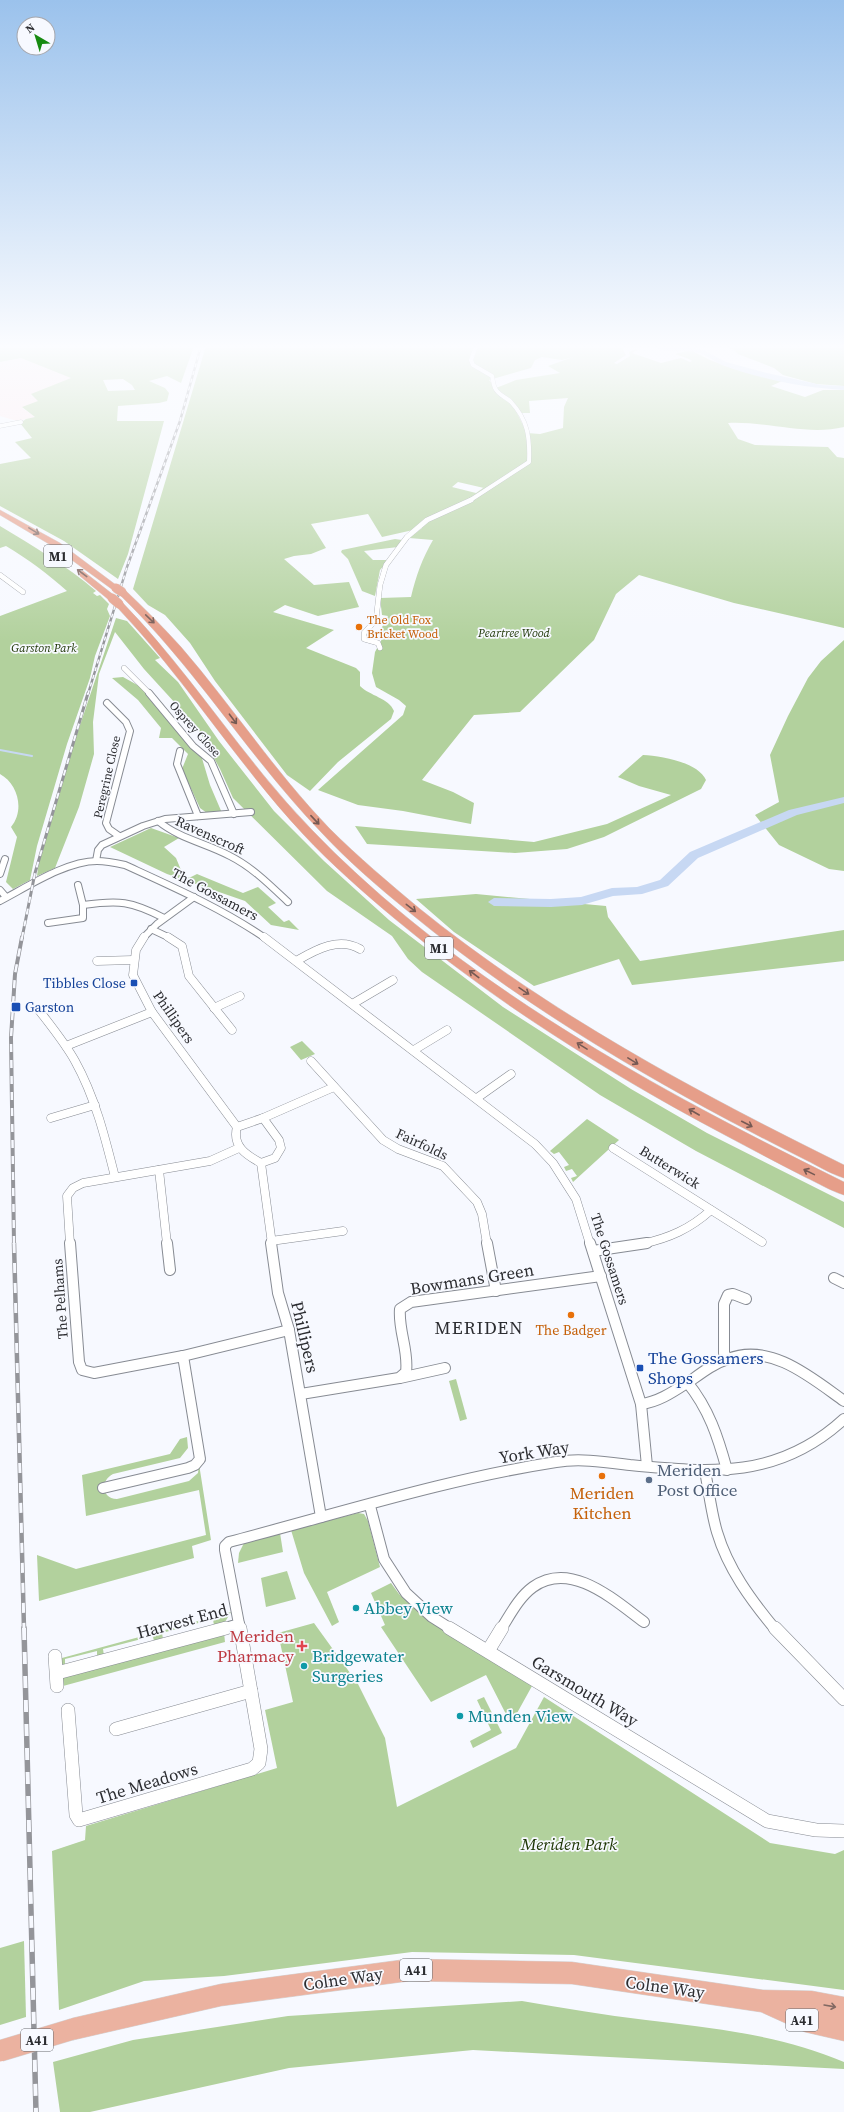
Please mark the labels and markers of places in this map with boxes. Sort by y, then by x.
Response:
place label: The Old Fox Bricket Wood [367,612,439,642]
marker: The Old Fox Bricket Wood [354,622,364,632]
place label: Tibbles Close [43,973,126,993]
marker: Tibbles Close [129,978,139,988]
place label: Garston [25,997,75,1017]
marker: Garston [10,1001,22,1013]
marker: The Badger [566,1310,576,1320]
place label: The Badger [535,1320,607,1340]
place label: The Gossamers Shops [648,1346,764,1390]
marker: The Gossamers Shops [635,1363,645,1373]
place label: Meriden Post Office [657,1458,737,1502]
marker: Meriden Kitchen [597,1471,607,1481]
marker: Meriden Post Office [644,1475,654,1485]
place label: Meriden Kitchen [570,1481,634,1525]
place label: Abbey View [364,1596,453,1620]
marker: Abbey View [351,1603,361,1613]
place label: Meriden Pharmacy [217,1624,294,1668]
marker: Meriden Pharmacy [297,1641,307,1651]
place label: Bridgewater Surgeries [312,1644,405,1688]
marker: Bridgewater Surgeries [299,1661,309,1671]
place label: Munden View [468,1704,573,1728]
marker: Munden View [455,1711,465,1721]

